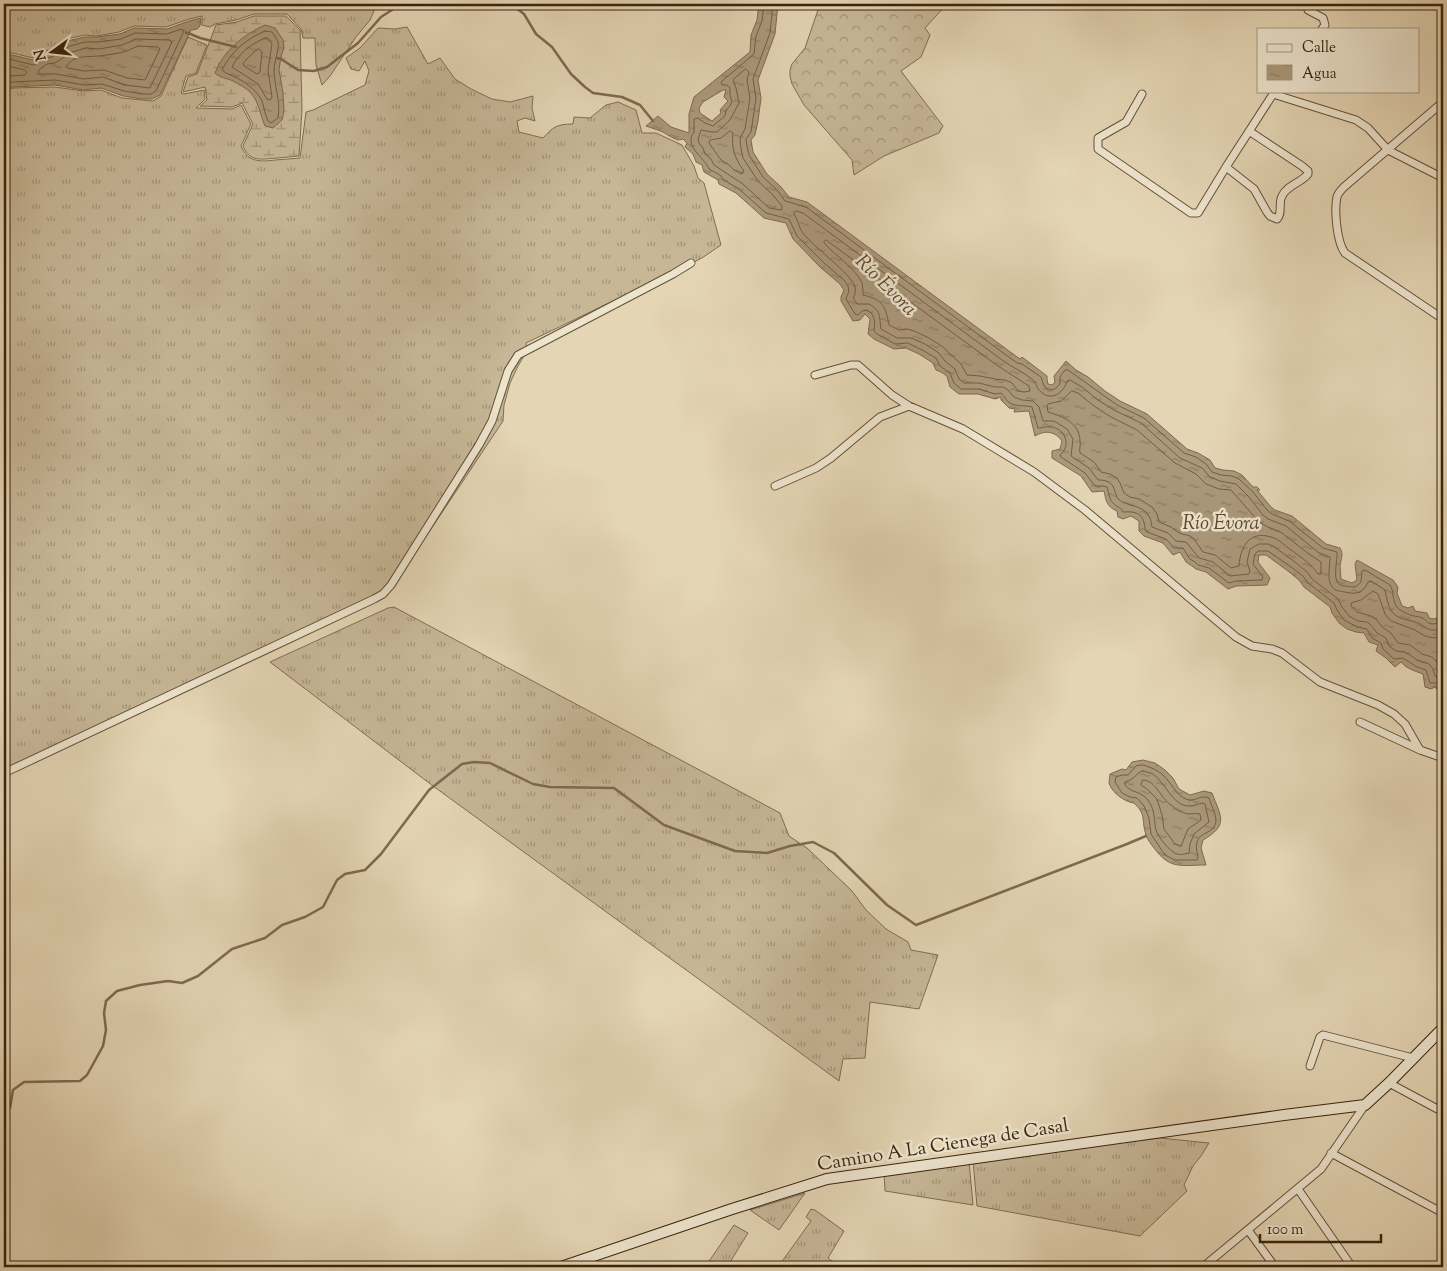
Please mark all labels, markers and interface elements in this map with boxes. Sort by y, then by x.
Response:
north arrow [28,28,78,78]
legend [1257,28,1420,92]
text: Calle [1302,38,1336,59]
text: N [30,47,52,63]
text: Agua [1302,64,1337,85]
water label: Río Évora [847,248,923,324]
water label: Río Évora [1182,510,1260,539]
street label: Camino A La Cienega de Casal [815,1113,1071,1179]
scale bar [1260,1211,1381,1243]
text: 100 m [1267,1220,1304,1241]

